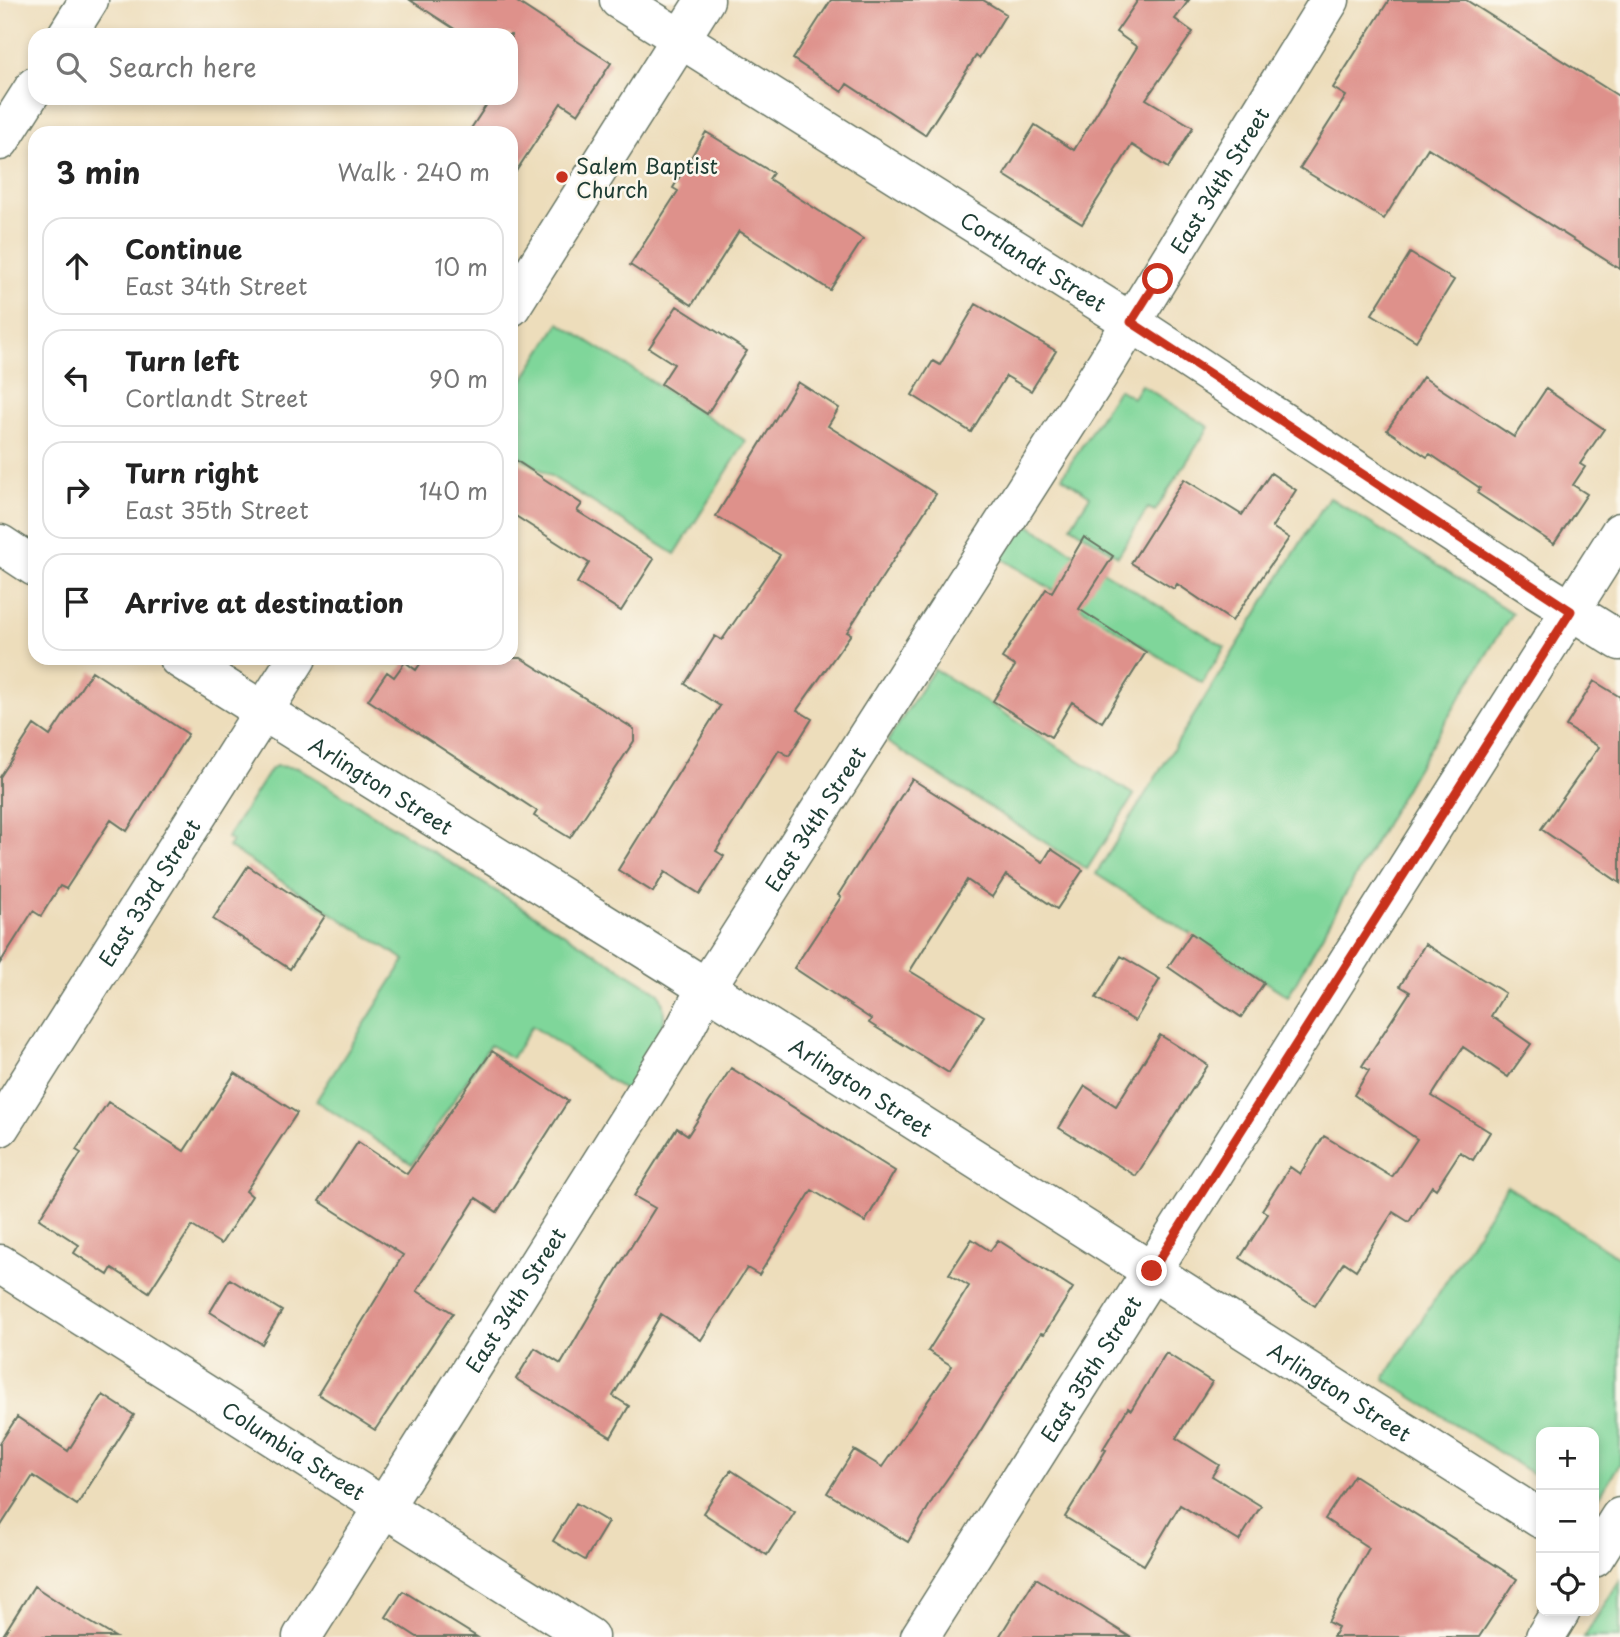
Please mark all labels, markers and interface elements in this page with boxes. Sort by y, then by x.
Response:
search box [28,28,518,105]
text: Search here [108,47,257,86]
icon: search [52,48,90,86]
street label: East 34th Street [1162,100,1277,259]
text: 3 min [56,149,141,194]
place label: Salem Baptist Church [576,149,718,205]
text: Walk · 240 m [338,154,490,189]
marker: Salem Baptist Church [554,169,570,185]
street label: Cortlandt Street [955,203,1113,319]
text: Continue [125,229,242,268]
icon: ahead [58,247,96,285]
text: 10 m [434,249,488,284]
route start [1142,263,1173,294]
text: East 34th Street [125,268,307,303]
text: Turn left [125,341,240,380]
icon: left [58,359,96,397]
text: 90 m [429,361,488,396]
text: Cortlandt Street [125,380,308,415]
text: Turn right [125,453,259,492]
icon: right [58,471,96,509]
text: 140 m [419,473,488,508]
text: East 35th Street [125,492,309,527]
icon: arrive [58,583,96,621]
text: Arrive at destination [125,583,404,622]
street label: Arlington Street [304,728,460,842]
street label: East 34th Street [756,740,873,897]
street label: East 33rd Street [90,812,208,972]
street label: Arlington Street [784,1029,940,1144]
street label: East 34th Street [457,1221,573,1379]
route end [1136,1255,1167,1286]
street label: East 35th Street [1032,1289,1149,1448]
street label: Arlington Street [1262,1334,1418,1449]
street label: Columbia Street [216,1393,372,1508]
map controls [1536,1427,1599,1616]
button: + [1536,1427,1599,1490]
button: − [1536,1490,1599,1553]
button: locate [1536,1553,1599,1616]

